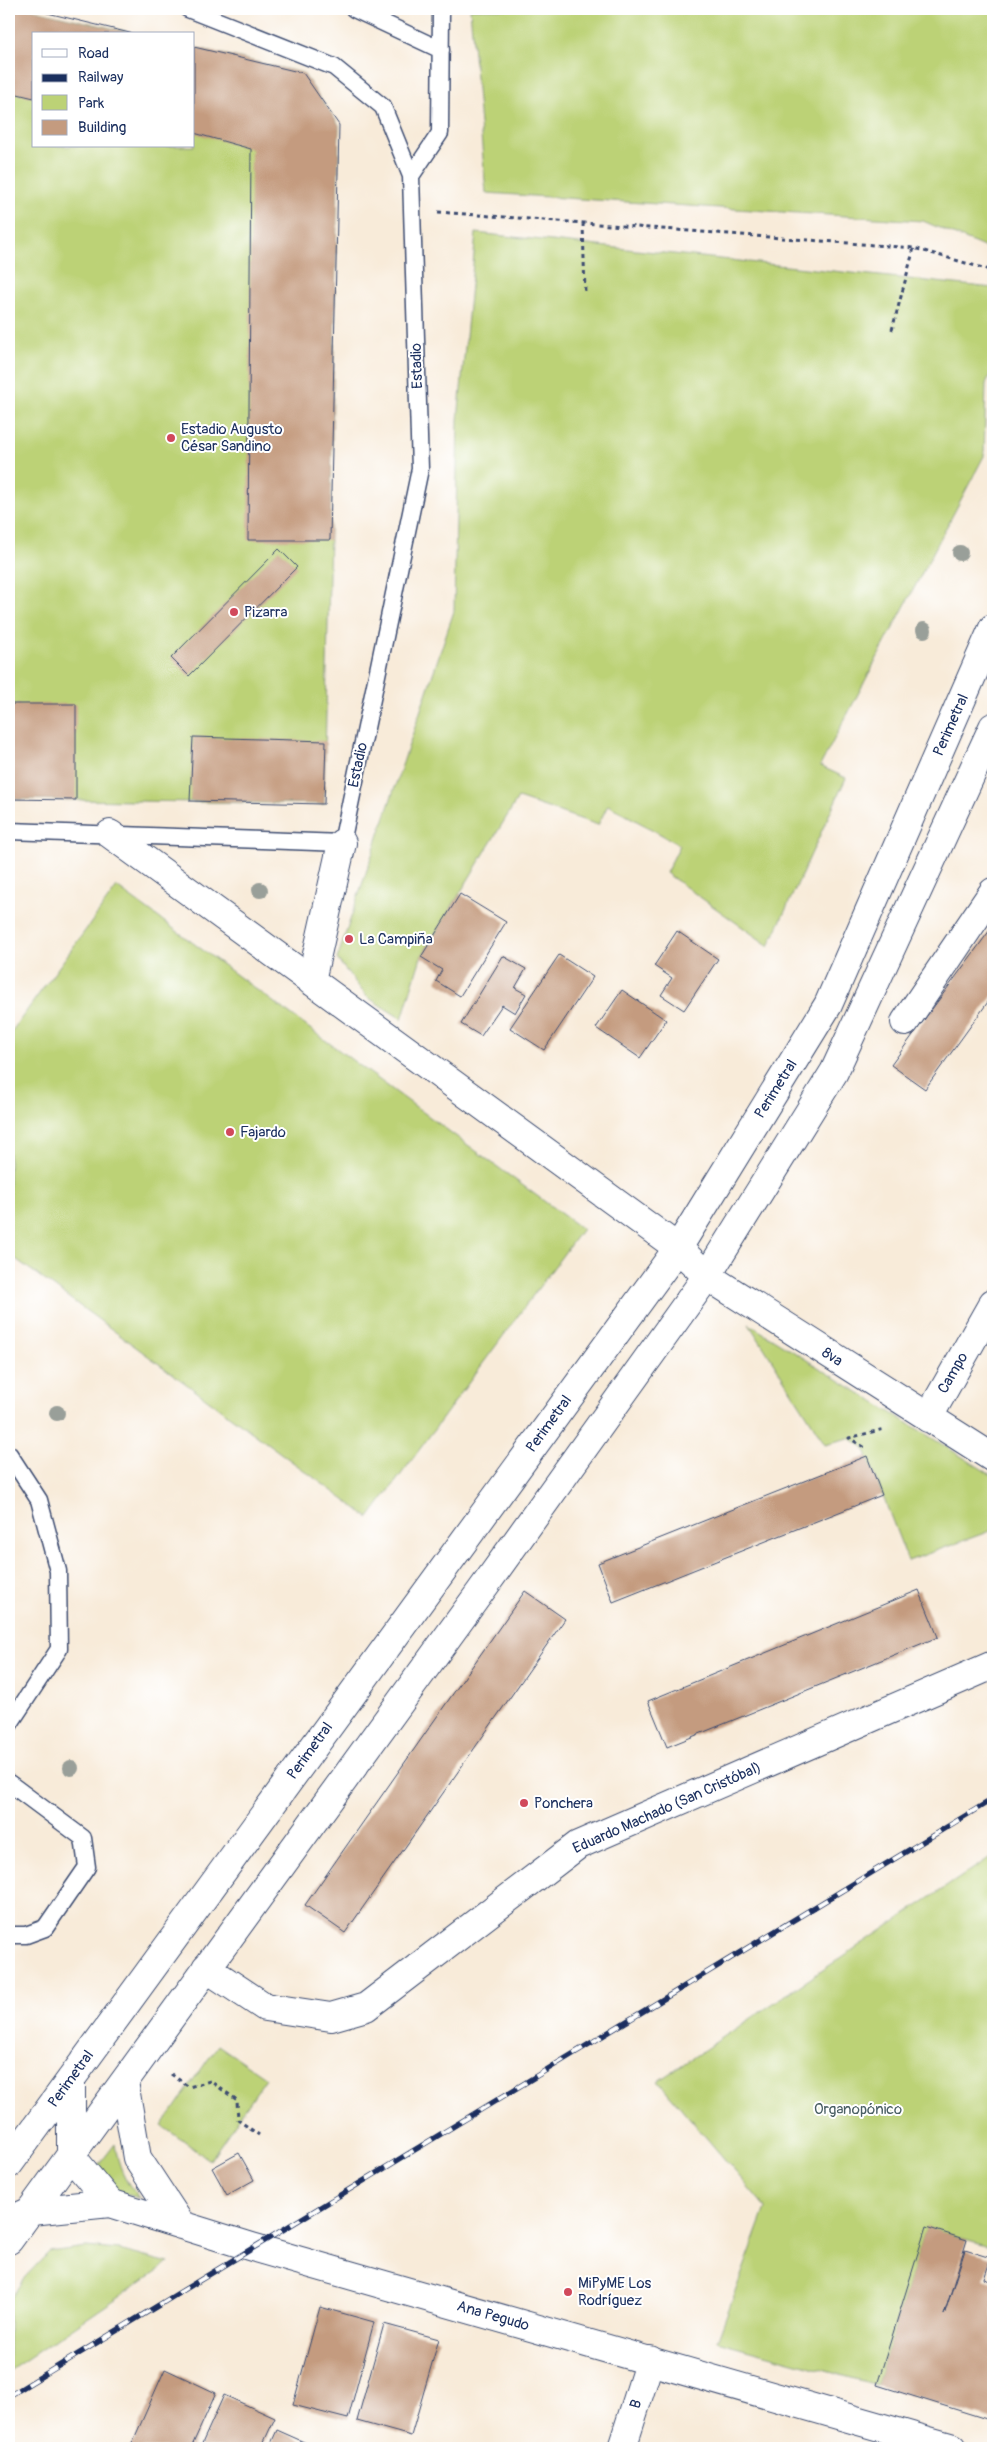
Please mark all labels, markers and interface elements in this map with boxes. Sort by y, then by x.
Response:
legend [32,32,195,148]
text: Road [78,44,109,63]
text: Railway [78,68,124,87]
text: Park [78,94,105,113]
text: Building [78,118,126,137]
street label: Estadio [407,343,427,389]
place label: Estadio Augusto César Sandino [181,420,282,456]
marker: Estadio Augusto César Sandino [165,432,177,444]
place label: Pizarra [244,603,287,622]
marker: Pizarra [228,606,240,618]
street label: Perimetral [929,691,973,759]
street label: Estadio [344,741,372,789]
place label: La Campiña [359,930,433,949]
marker: La Campiña [343,933,355,945]
street label: Perimetral [750,1056,802,1122]
place label: Fajardo [240,1123,286,1142]
marker: Fajardo [224,1126,236,1138]
street label: 8va [818,1343,846,1371]
street label: Campo [934,1349,972,1397]
street label: Perimetral [522,1392,576,1456]
street label: Perimetral [283,1719,337,1783]
street label: Eduardo Machado (San Cristóbal) [570,1758,764,1858]
place label: Ponchera [534,1794,593,1813]
marker: Ponchera [518,1797,530,1809]
street label: Perimetral [44,2047,98,2111]
park label: Organopónico [814,2100,902,2119]
place label: MiPyME Los Rodríguez [578,2274,652,2310]
marker: MiPyME Los Rodríguez [562,2286,574,2298]
street label: Ana Pegudo [455,2297,531,2335]
street label: B [626,2397,646,2411]

